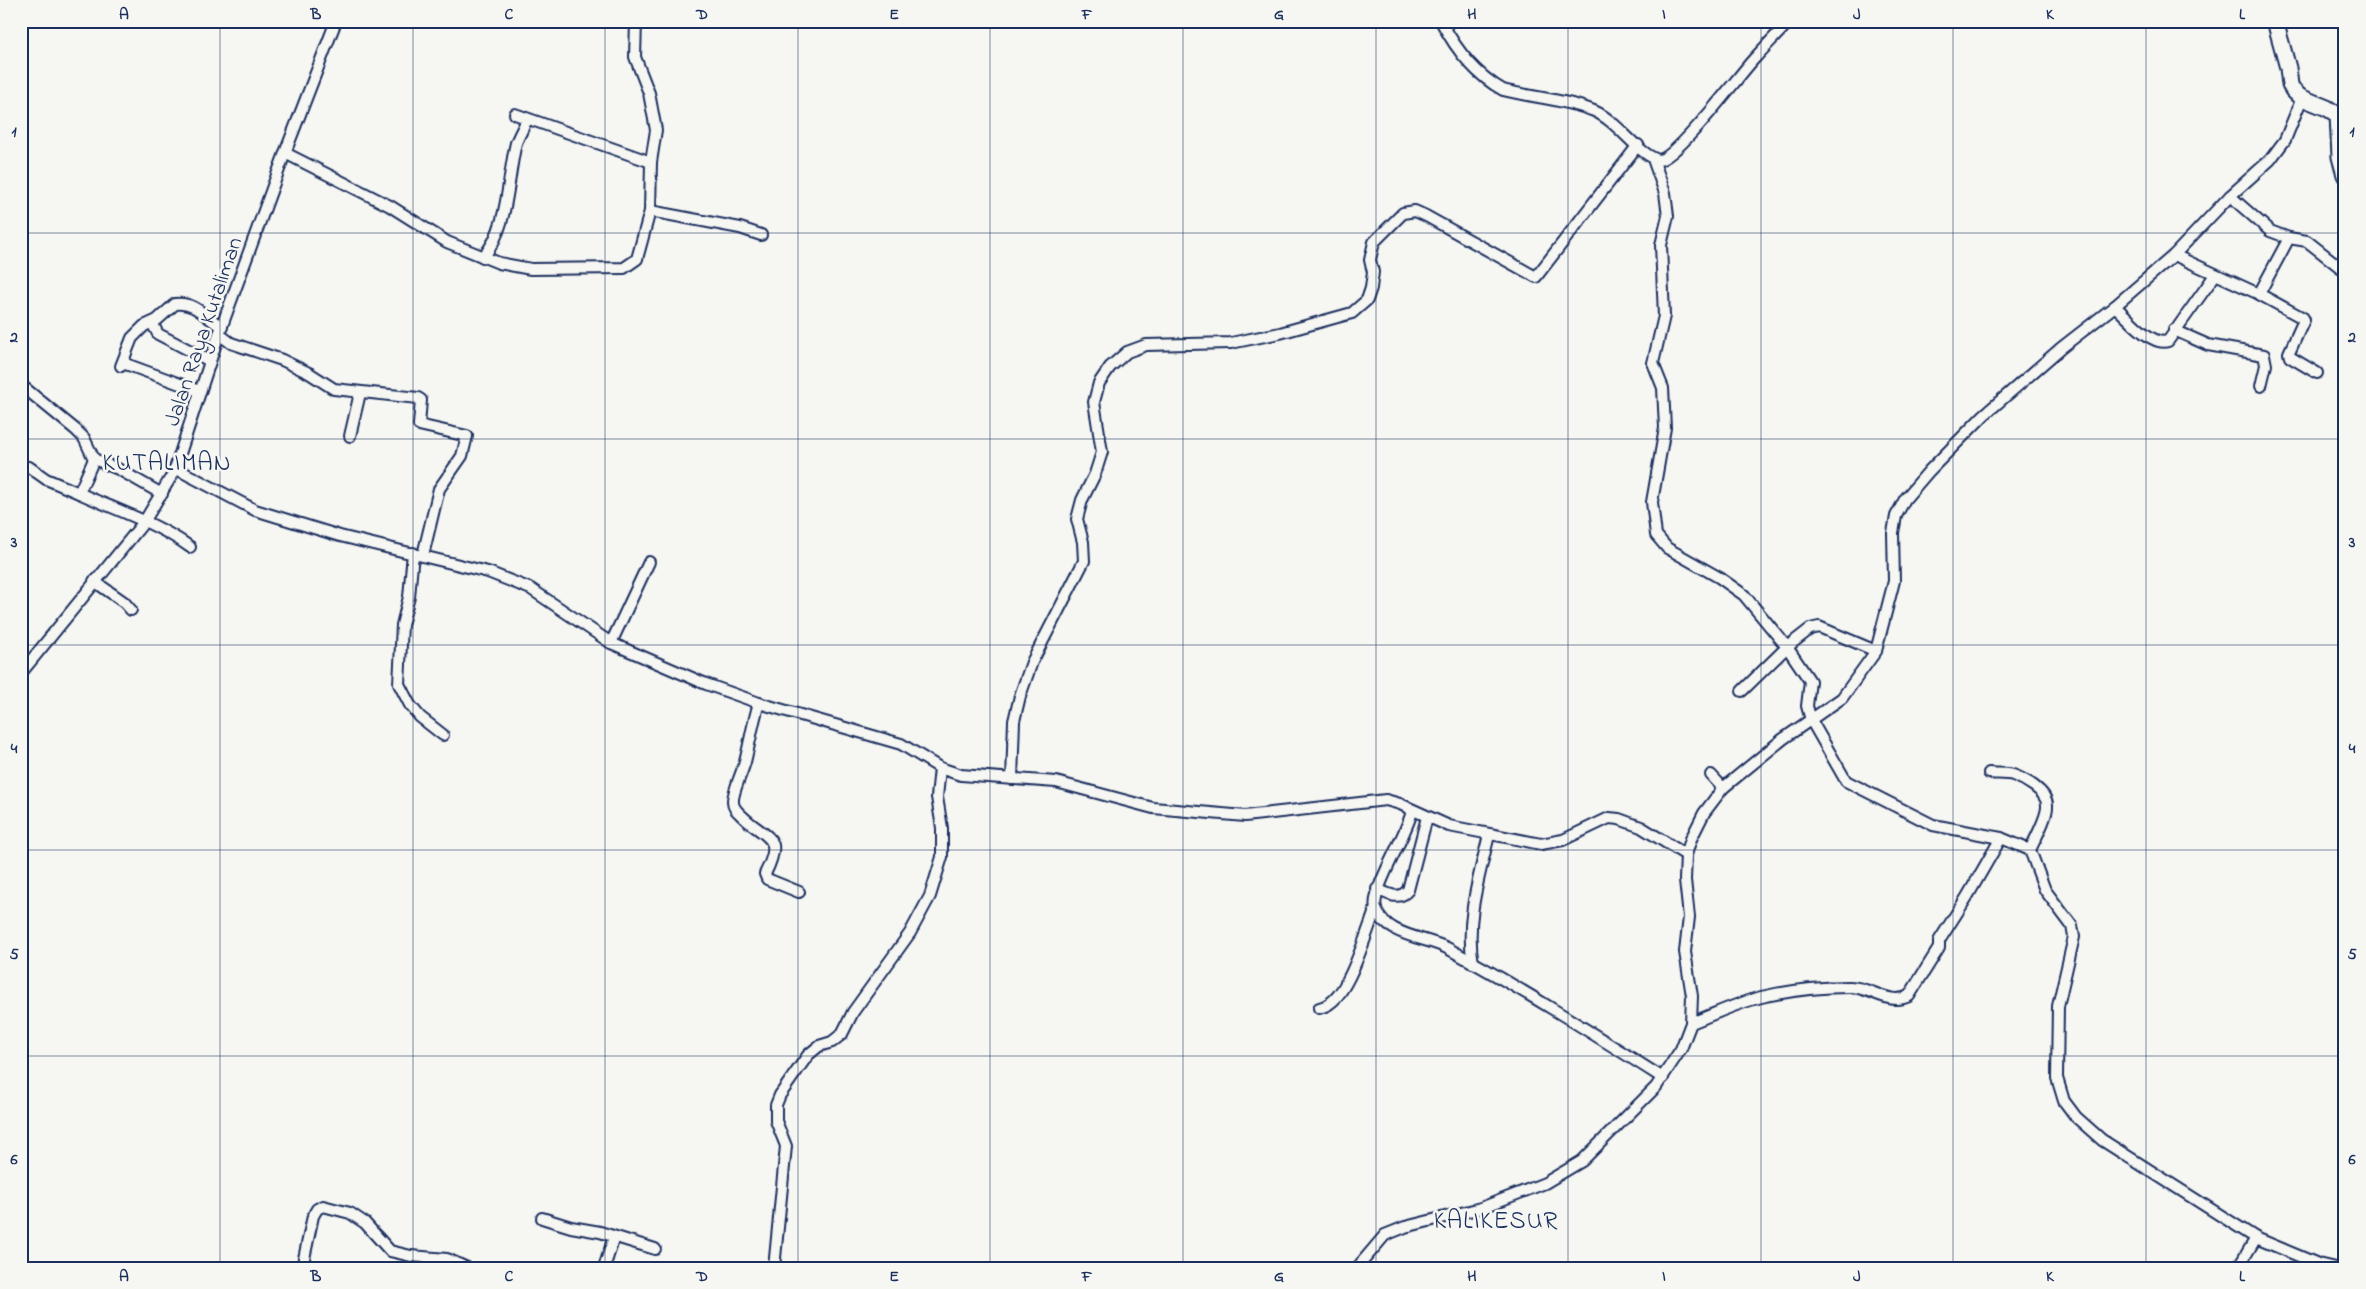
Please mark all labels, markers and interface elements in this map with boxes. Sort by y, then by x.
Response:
text: A [119,3,129,27]
text: B [310,3,322,27]
text: C [505,3,514,27]
text: D [695,3,708,27]
text: E [889,3,899,27]
text: F [1081,3,1093,27]
text: G [1274,3,1284,27]
text: H [1467,3,1477,27]
text: I [1662,3,1666,27]
text: J [1853,3,1861,27]
text: K [2046,3,2055,27]
text: L [2239,3,2246,27]
text: 1 [11,120,17,144]
text: 1 [2349,120,2355,144]
street label: Jalan Raya Kutaliman [157,233,253,431]
text: 2 [9,326,18,350]
text: 2 [2347,326,2356,350]
district label: KUTALIMAN [102,446,232,482]
text: 3 [10,531,18,555]
text: 3 [2348,531,2356,555]
text: 4 [10,737,18,761]
text: 4 [2348,737,2356,761]
text: 5 [9,943,19,967]
text: 5 [2347,943,2357,967]
text: 6 [9,1148,18,1172]
text: 6 [2347,1148,2356,1172]
district label: KALIKESUR [1434,1204,1558,1240]
text: A [119,1265,129,1289]
text: B [310,1265,322,1289]
text: C [505,1265,514,1289]
text: D [695,1265,708,1289]
text: E [889,1265,899,1289]
text: F [1081,1265,1093,1289]
text: G [1274,1265,1284,1289]
text: H [1467,1265,1477,1289]
text: I [1662,1265,1666,1289]
text: J [1853,1265,1861,1289]
text: K [2046,1265,2055,1289]
text: L [2239,1265,2246,1289]

